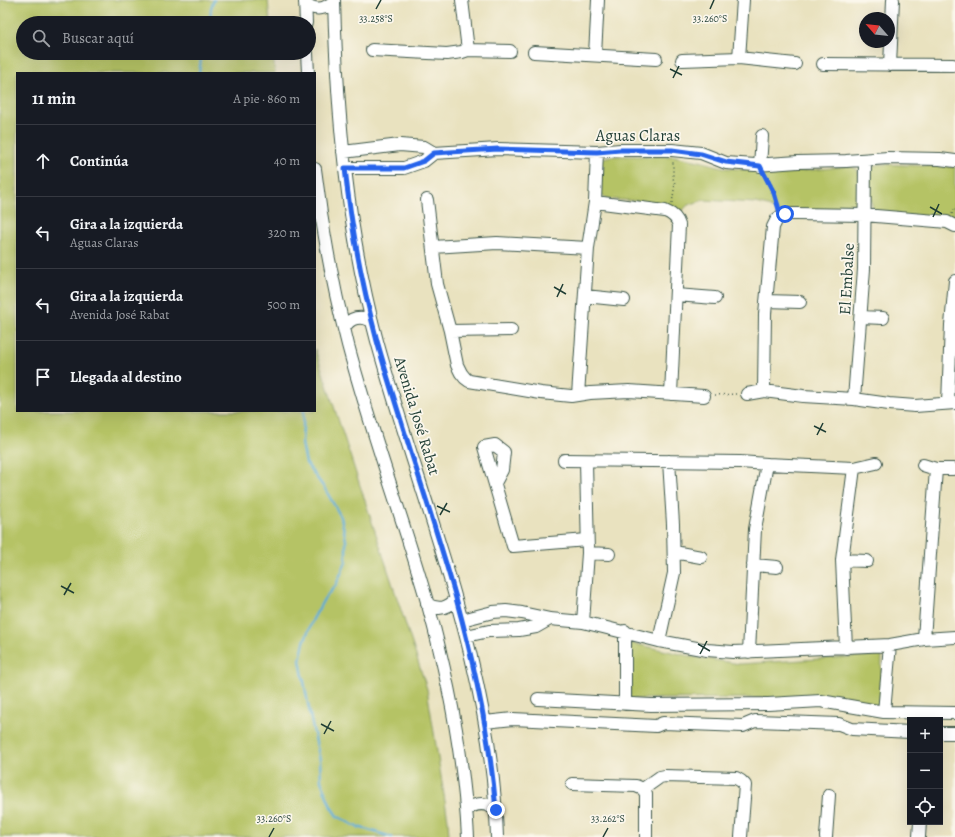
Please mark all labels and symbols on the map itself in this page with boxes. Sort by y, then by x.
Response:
text: 33.258°S [359,12,393,25]
text: 33.260°S [693,12,727,25]
north arrow [859,12,895,48]
street label: Aguas Claras [595,125,680,147]
route start [776,205,794,223]
street label: El Embalse [834,243,860,315]
street label: Avenida José Rabat [388,353,445,478]
route end [487,801,505,819]
text: 33.260°S [257,812,291,825]
text: 33.262°S [591,812,625,825]

